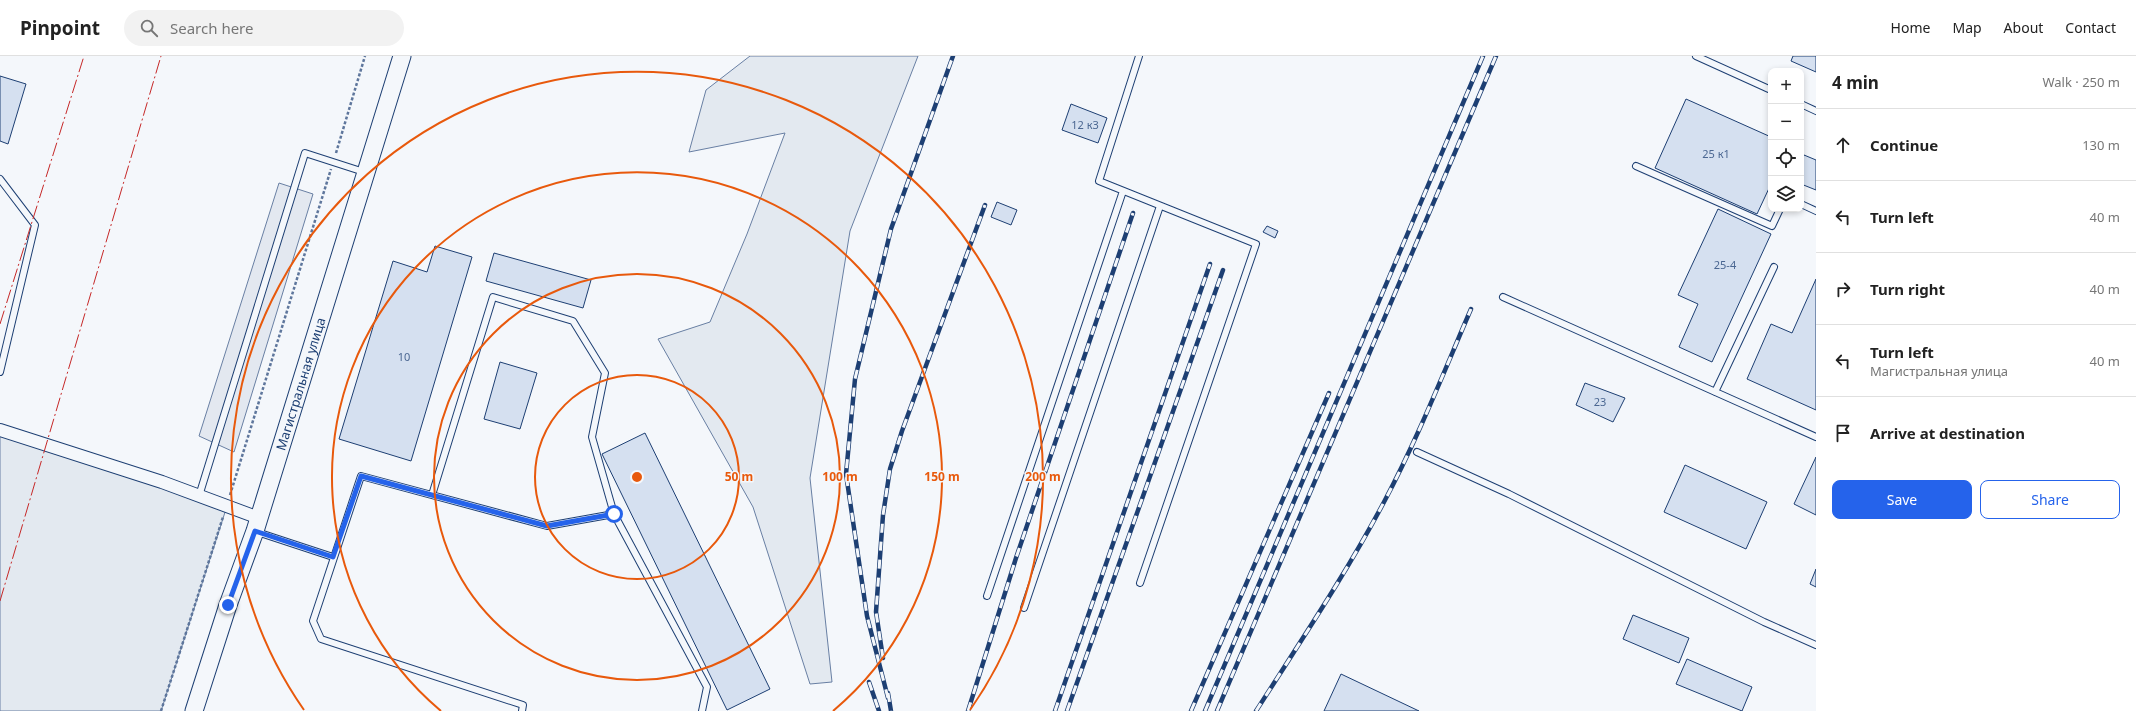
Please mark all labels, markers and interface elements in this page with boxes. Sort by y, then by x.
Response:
search box [124,10,404,46]
text: Pinpoint [20,15,100,41]
icon: search [138,17,160,39]
text: Search here [170,18,253,38]
text: Home [1891,18,1930,37]
text: Map [1952,18,1982,37]
text: About [2004,18,2043,37]
text: Contact [2065,18,2116,37]
map controls [1768,68,1804,212]
button: + [1768,68,1804,104]
text: 4 min [1832,71,1879,94]
text: Walk · 250 m [2042,73,2120,91]
button: − [1768,104,1804,140]
house number: 12 к3 [1071,117,1099,132]
icon: ahead [1832,134,1854,156]
text: Continue [1870,135,1938,155]
text: 130 m [2082,136,2120,154]
button: locate [1768,140,1804,176]
house number: 25 к1 [1702,146,1730,161]
button: layers [1768,176,1804,212]
icon: left [1832,206,1854,228]
text: Turn left [1870,207,1934,227]
text: 40 m [2090,208,2120,226]
house number: 25-4 [1714,257,1737,272]
icon: right [1832,278,1854,300]
text: Turn right [1870,279,1945,299]
text: 40 m [2090,280,2120,298]
street label: Магистральная улица [271,315,330,453]
text: Turn left [1870,342,1934,362]
house number: 10 [398,349,410,364]
icon: left [1832,350,1854,372]
text: 40 m [2090,352,2120,370]
text: Магистральная улица [1870,362,2008,380]
house number: 23 [1594,394,1606,409]
icon: arrive [1832,422,1854,444]
text: Arrive at destination [1870,423,2025,443]
text: 50 m [725,468,753,485]
text: 100 m [822,468,858,485]
text: 150 m [924,468,960,485]
text: 200 m [1025,468,1061,485]
centre of rings [630,470,644,484]
button: Save [1832,480,1972,519]
button: Share [1980,480,2120,519]
route start [605,505,623,523]
route end [219,596,237,614]

